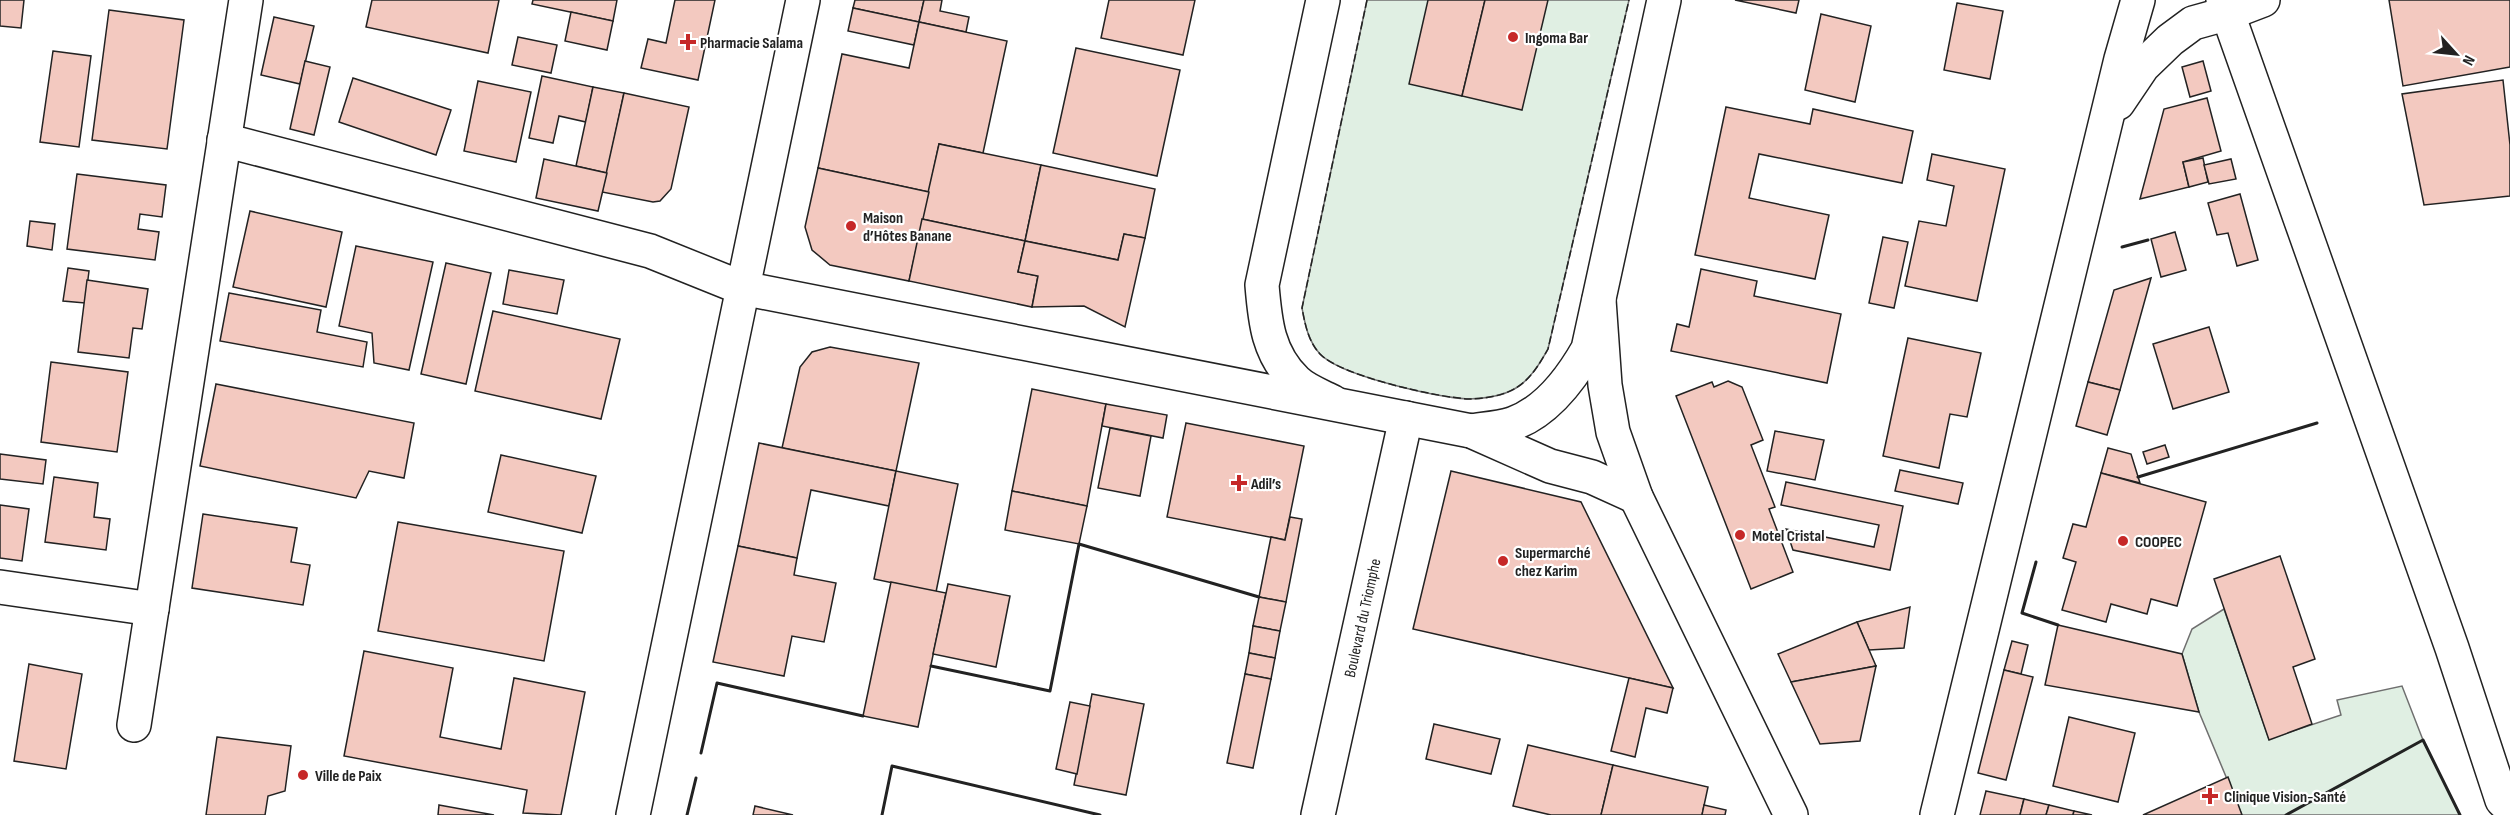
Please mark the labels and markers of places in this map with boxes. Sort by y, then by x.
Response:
place label: Ingoma Bar [1525,29,1588,48]
marker: Ingoma Bar [1506,30,1520,44]
place label: Pharmacie Salama [700,34,803,53]
marker: Pharmacie Salama [681,35,695,49]
place label: Maison d’Hôtes Banane [863,209,952,246]
marker: Maison d’Hôtes Banane [844,219,858,233]
place label: Adil’s [1250,475,1281,494]
marker: Adil’s [1232,476,1246,490]
place label: Motel Cristal [1752,527,1824,546]
marker: Motel Cristal [1733,528,1747,542]
place label: COOPEC [2135,533,2182,552]
marker: COOPEC [2116,534,2130,548]
place label: Supermarché chez Karim [1515,544,1591,581]
marker: Supermarché chez Karim [1496,554,1510,568]
place label: Ville de Paix [315,767,382,786]
marker: Ville de Paix [296,768,310,782]
marker: Clinique Vision-Santé [2201,787,2219,805]
place label: Clinique Vision-Santé [2224,788,2346,807]

